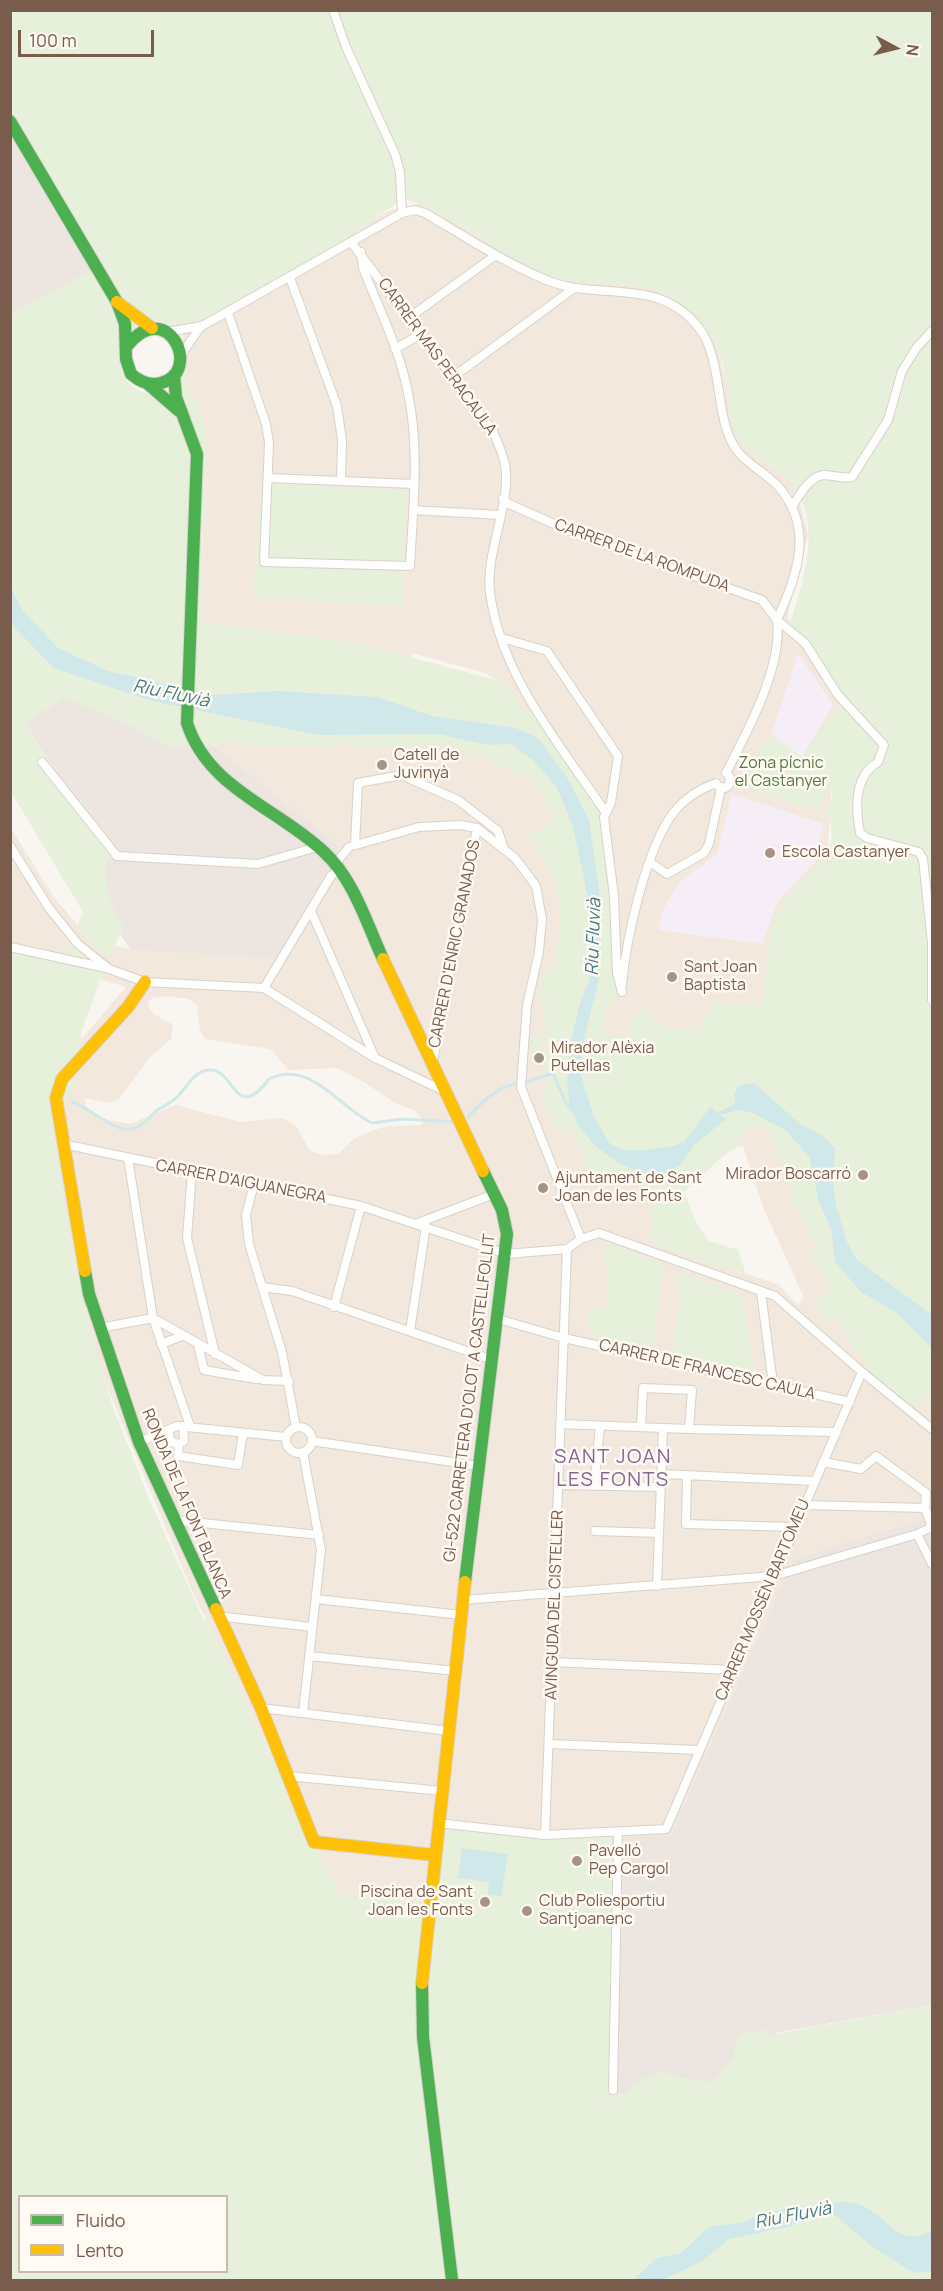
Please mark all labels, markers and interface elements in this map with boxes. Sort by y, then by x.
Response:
scale bar [21,18,158,56]
north arrow [865,18,925,78]
text: 100 m [29,28,77,52]
text: N [901,43,924,57]
street label: CARRER MAS PERACAULA [374,275,500,439]
street label: CARRER DE LA ROMPUDA [552,515,732,597]
water label: Riu Fluvià [131,675,211,713]
place label: Catell de Juvinyà [394,746,459,784]
park label: Zona pícnic el Castanyer [735,754,827,792]
marker: Catell de Juvinyà [375,758,389,772]
street label: CARRER D'ENRIC GRANADOS [425,838,485,1050]
place label: Escola Castanyer [782,843,910,863]
marker: Escola Castanyer [763,846,777,860]
water label: Riu Fluvià [582,898,606,976]
place label: Sant Joan Baptista [684,958,757,996]
marker: Sant Joan Baptista [665,970,679,984]
place label: Mirador Alèxia Putellas [551,1039,654,1077]
marker: Mirador Alèxia Putellas [532,1051,546,1065]
street label: CARRER D'AIGUANEGRA [154,1156,328,1208]
place label: Mirador Boscarró [725,1165,851,1185]
marker: Mirador Boscarró [856,1168,870,1182]
place label: Ajuntament de Sant Joan de les Fonts [555,1169,702,1207]
marker: Ajuntament de Sant Joan de les Fonts [536,1181,550,1195]
street label: GI-522 CARRETERA D'OLOT A CASTELLFOLLIT [440,1233,500,1563]
street label: CARRER DE FRANCESC CAULA [597,1336,817,1404]
street label: RONDA DE LA FONT BLANCA [137,1406,235,1602]
district label: SANT JOAN LES FONTS [554,1445,672,1492]
street label: CARRER MOSSÈN BARTOMEU [712,1496,814,1704]
street label: AVINGUDA DEL CISTELLER [542,1510,568,1700]
place label: Pavelló Pep Cargol [589,1842,669,1880]
marker: Pavelló Pep Cargol [570,1854,584,1868]
place label: Piscina de Sant Joan les Fonts [361,1883,473,1921]
place label: Club Poliesportiu Santjoanenc [539,1892,665,1930]
marker: Piscina de Sant Joan les Fonts [478,1895,492,1909]
marker: Club Poliesportiu Santjoanenc [520,1904,534,1918]
legend [18,2195,228,2273]
water label: Riu Fluvià [753,2198,833,2234]
text: Fluido [76,2208,125,2232]
text: Lento [76,2238,124,2262]

